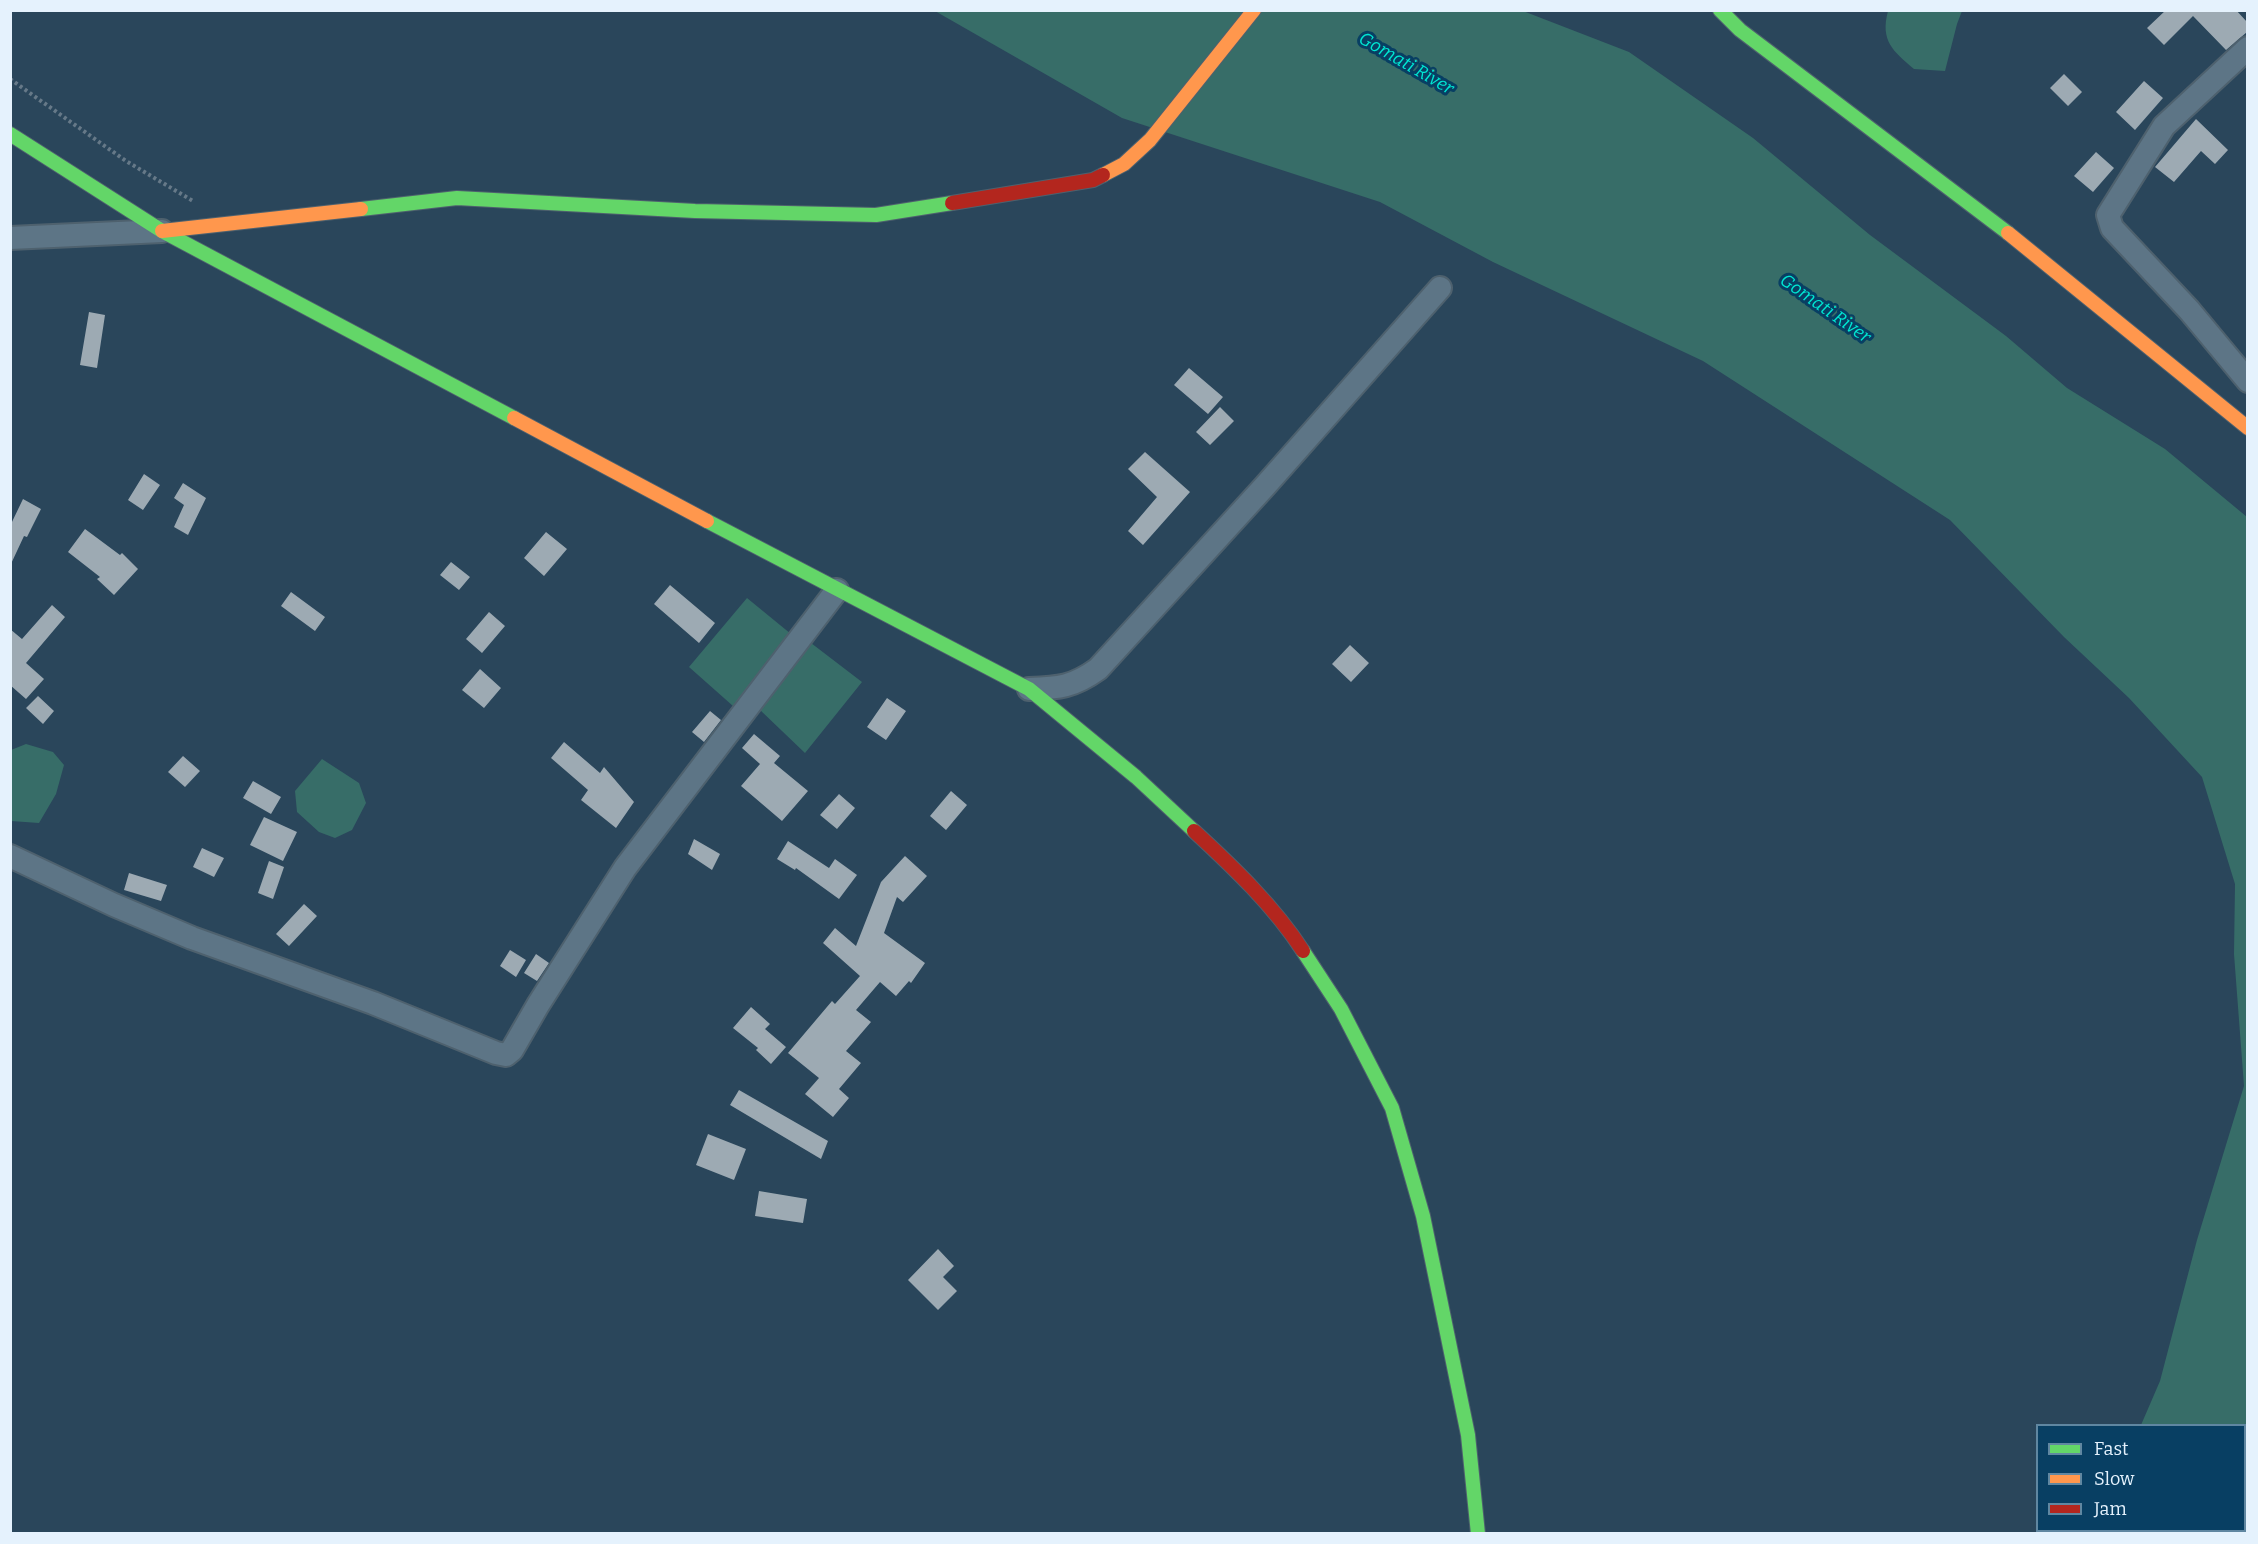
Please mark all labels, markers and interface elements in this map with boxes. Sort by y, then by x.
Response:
water label: Gomati River [1355,28,1457,100]
water label: Gomati River [1775,270,1875,348]
legend [2036,1424,2246,1532]
text: Fast [2094,1438,2129,1460]
text: Slow [2094,1468,2134,1490]
text: Jam [2094,1498,2127,1520]

